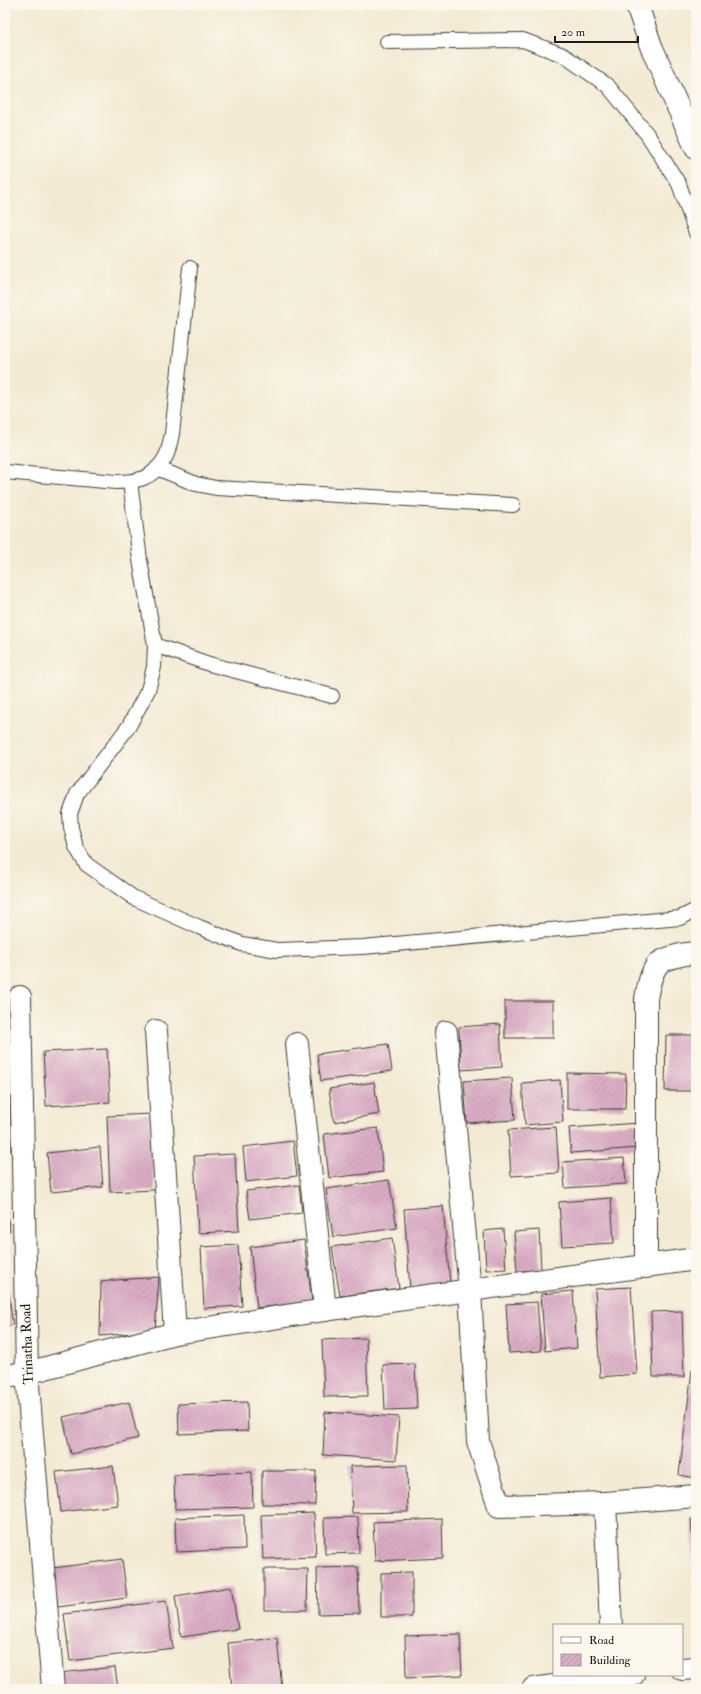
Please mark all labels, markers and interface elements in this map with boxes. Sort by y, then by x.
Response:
scale bar [555,18,638,44]
text: 20 m [561,25,586,40]
street label: Trinatha Road [17,1303,37,1385]
legend [553,1624,683,1676]
text: Road [589,1633,614,1648]
text: Building [589,1653,632,1668]

